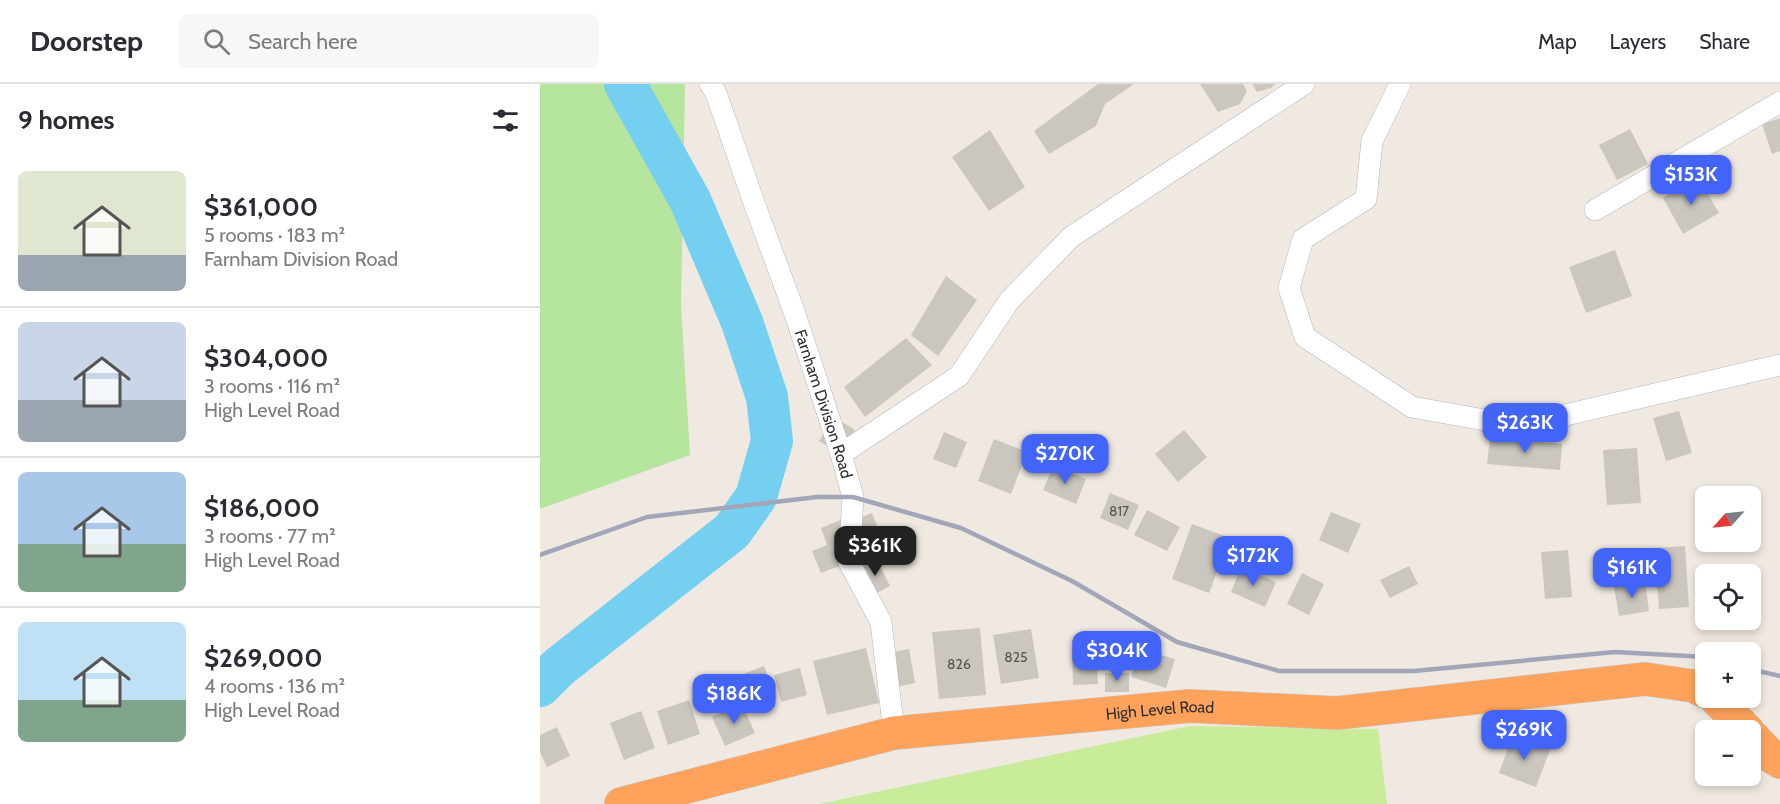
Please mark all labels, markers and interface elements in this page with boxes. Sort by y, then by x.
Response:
search box [179,14,599,68]
text: Doorstep [30,24,143,58]
icon: search [200,25,233,58]
text: Search here [248,28,357,55]
text: Map [1538,29,1577,54]
text: Layers [1610,29,1666,54]
text: Share [1699,29,1750,54]
text: 9 homes [18,104,115,136]
icon: filters [489,104,522,137]
pin: $153K [1649,155,1733,206]
text: $153K [1664,162,1718,186]
text: $361,000 [204,191,318,223]
icon: home [66,195,138,267]
text: 5 rooms · 183 m² [204,223,345,247]
text: Farnham Division Road [204,247,398,271]
street label: Farnham Division Road [791,327,856,481]
text: $304,000 [204,342,328,374]
icon: home [66,346,138,418]
text: 3 rooms · 116 m² [204,374,340,398]
text: High Level Road [204,398,340,422]
pin: $263K [1483,403,1567,454]
text: $263K [1497,410,1553,434]
pin: $270K [1023,434,1107,485]
text: $270K [1036,441,1094,465]
north arrow [1695,486,1761,552]
map controls [1695,486,1761,786]
text: $186,000 [204,492,320,524]
icon: home [66,496,138,568]
house number: 817 [1109,502,1129,520]
text: 3 rooms · 77 m² [204,524,336,548]
pin: $361K [833,526,917,577]
text: $361K [848,533,902,557]
pin: $172K [1211,536,1295,587]
text: $172K [1227,543,1279,567]
text: High Level Road [204,548,340,572]
pin: $161K [1590,548,1674,599]
text: $161K [1607,555,1657,579]
button: locate [1695,564,1761,630]
pin: $304K [1075,631,1159,682]
text: $304K [1086,638,1148,662]
text: $269,000 [204,642,322,674]
button: + [1695,642,1761,708]
icon: home [66,646,138,718]
house number: 825 [1004,648,1028,666]
house number: 826 [947,655,971,673]
text: 4 rooms · 136 m² [204,674,345,698]
pin: $186K [692,674,776,725]
text: $186K [707,681,761,705]
street label: High Level Road [1105,697,1215,724]
text: High Level Road [204,698,340,722]
pin: $269K [1482,710,1566,761]
text: $269K [1495,717,1553,741]
button: − [1695,720,1761,786]

